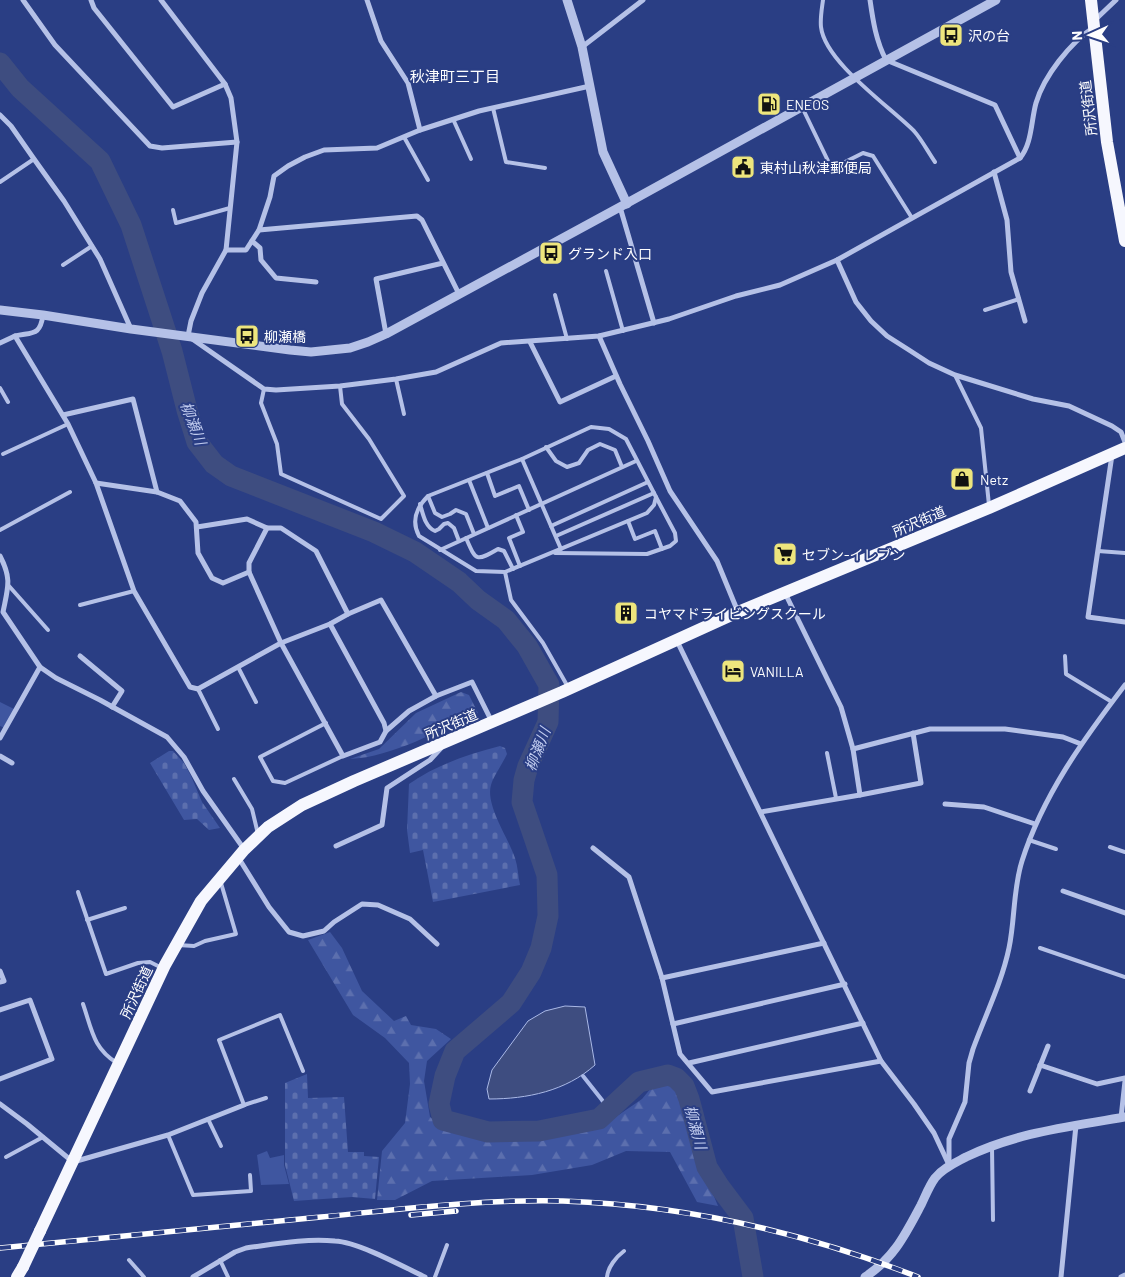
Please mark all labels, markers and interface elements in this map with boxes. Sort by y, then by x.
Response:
north arrow [1065,10,1115,60]
bus stop icon: 沢の台 [938,22,964,48]
place label: 沢の台 [968,27,1010,44]
text: N [1068,31,1085,41]
district label: 秋津町三丁目 [410,67,500,85]
street label: 所沢街道 [1076,79,1100,137]
fuel station icon: ENEOS [756,91,782,117]
place label: ENEOS [786,96,829,113]
public building icon: 東村山秋津郵便局 [730,154,756,180]
place label: 東村山秋津郵便局 [760,159,872,176]
bus stop icon: グランド入口 [538,240,564,266]
place label: グランド入口 [568,245,652,262]
bus stop icon: 柳瀬橋 [234,323,260,349]
place label: 柳瀬橋 [264,328,306,345]
water label: 柳瀬川 [178,399,211,449]
shop icon: Netz [949,466,975,492]
place label: Netz [980,471,1008,488]
street label: 所沢街道 [890,502,948,540]
supermarket icon: セブン-イレブン [772,541,798,567]
place label: セブン-イレブン [802,546,906,563]
building icon: コヤマドライビングスクール [613,600,639,626]
place label: コヤマドライビングスクール [644,605,826,622]
hotel icon: VANILLA [720,658,746,684]
place label: VANILLA [750,663,804,680]
street label: 所沢街道 [422,705,480,743]
water label: 柳瀬川 [521,723,554,773]
street label: 所沢街道 [116,963,156,1021]
water label: 柳瀬川 [681,1103,711,1153]

